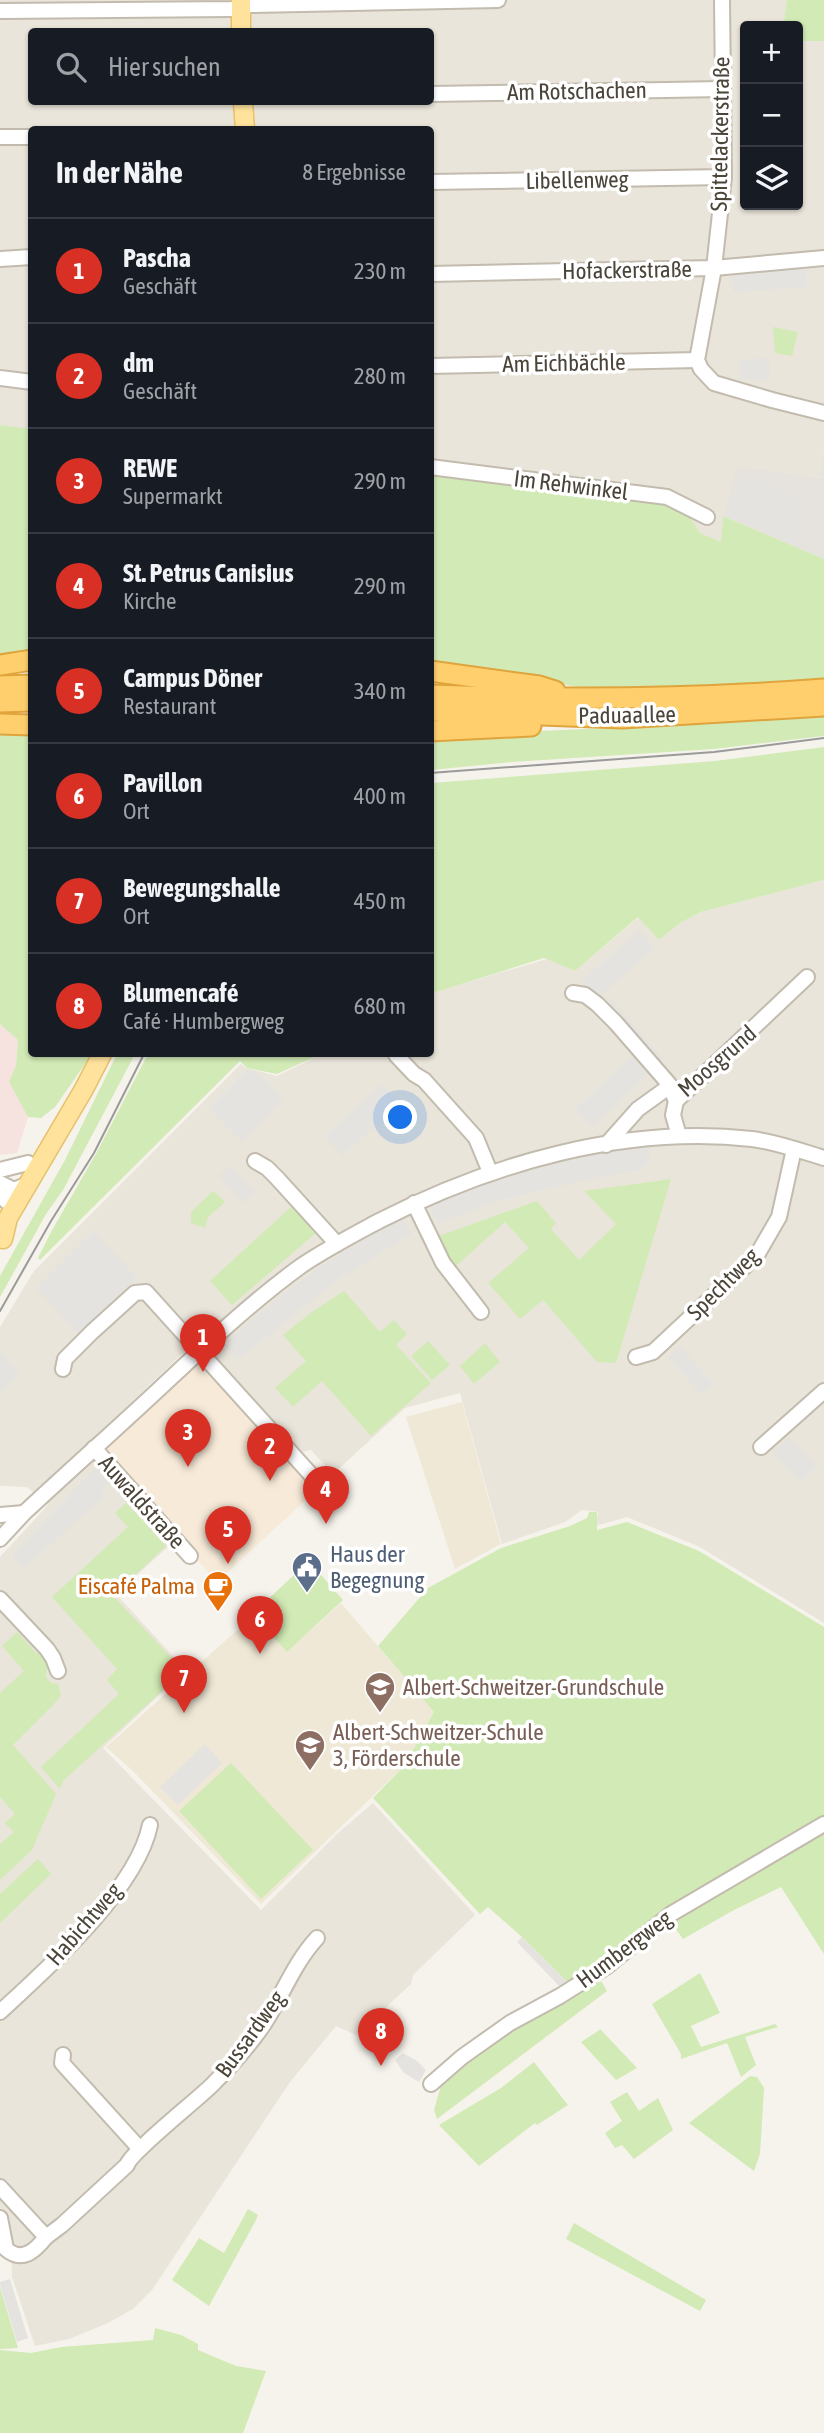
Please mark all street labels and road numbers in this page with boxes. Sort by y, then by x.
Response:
street label: Spittelackerstraße [706,57,734,211]
street label: Am Rotschachen [507,77,647,105]
street label: Libellenweg [525,166,629,194]
street label: Hofackerstraße [562,256,692,284]
street label: Am Eichbächle [502,349,626,377]
street label: Im Rehwinkel [512,465,630,505]
street label: Paduaallee [578,701,676,729]
street label: Moosgrund [673,1020,761,1102]
street label: Spechtweg [682,1243,764,1325]
street label: Auwaldstraße [93,1450,191,1554]
street label: Habichtweg [41,1878,127,1970]
street label: Humbergweg [571,1905,677,1993]
street label: Bussardweg [210,1986,290,2082]

